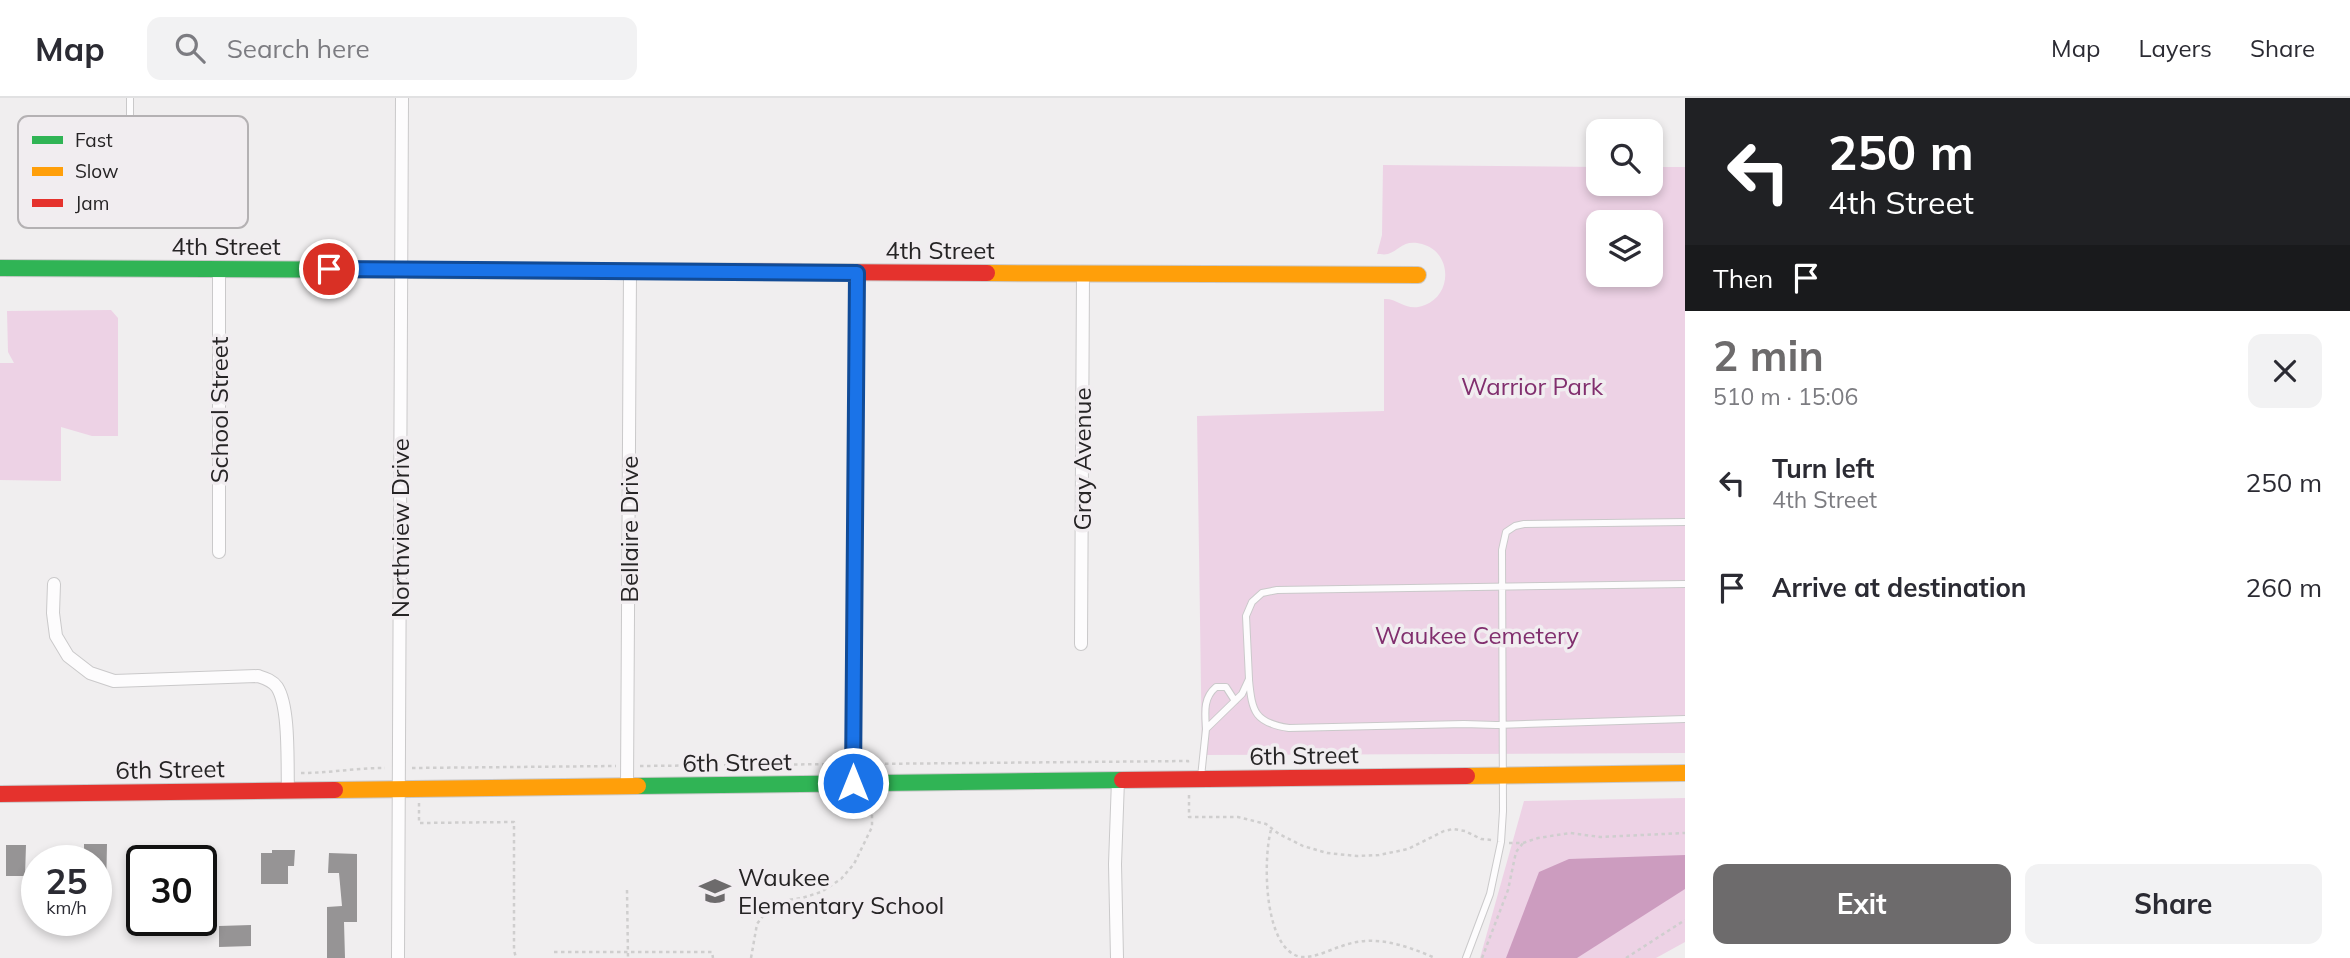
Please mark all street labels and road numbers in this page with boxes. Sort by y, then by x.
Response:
street label: 4th Street [171,231,281,261]
street label: 4th Street [885,235,995,265]
street label: School Street [204,337,234,483]
street label: Gray Avenue [1067,387,1097,531]
street label: Northview Drive [385,438,415,618]
street label: Bellaire Drive [614,456,644,602]
street label: 6th Street [1249,739,1359,771]
street label: 6th Street [682,746,792,778]
street label: 6th Street [115,753,225,785]

